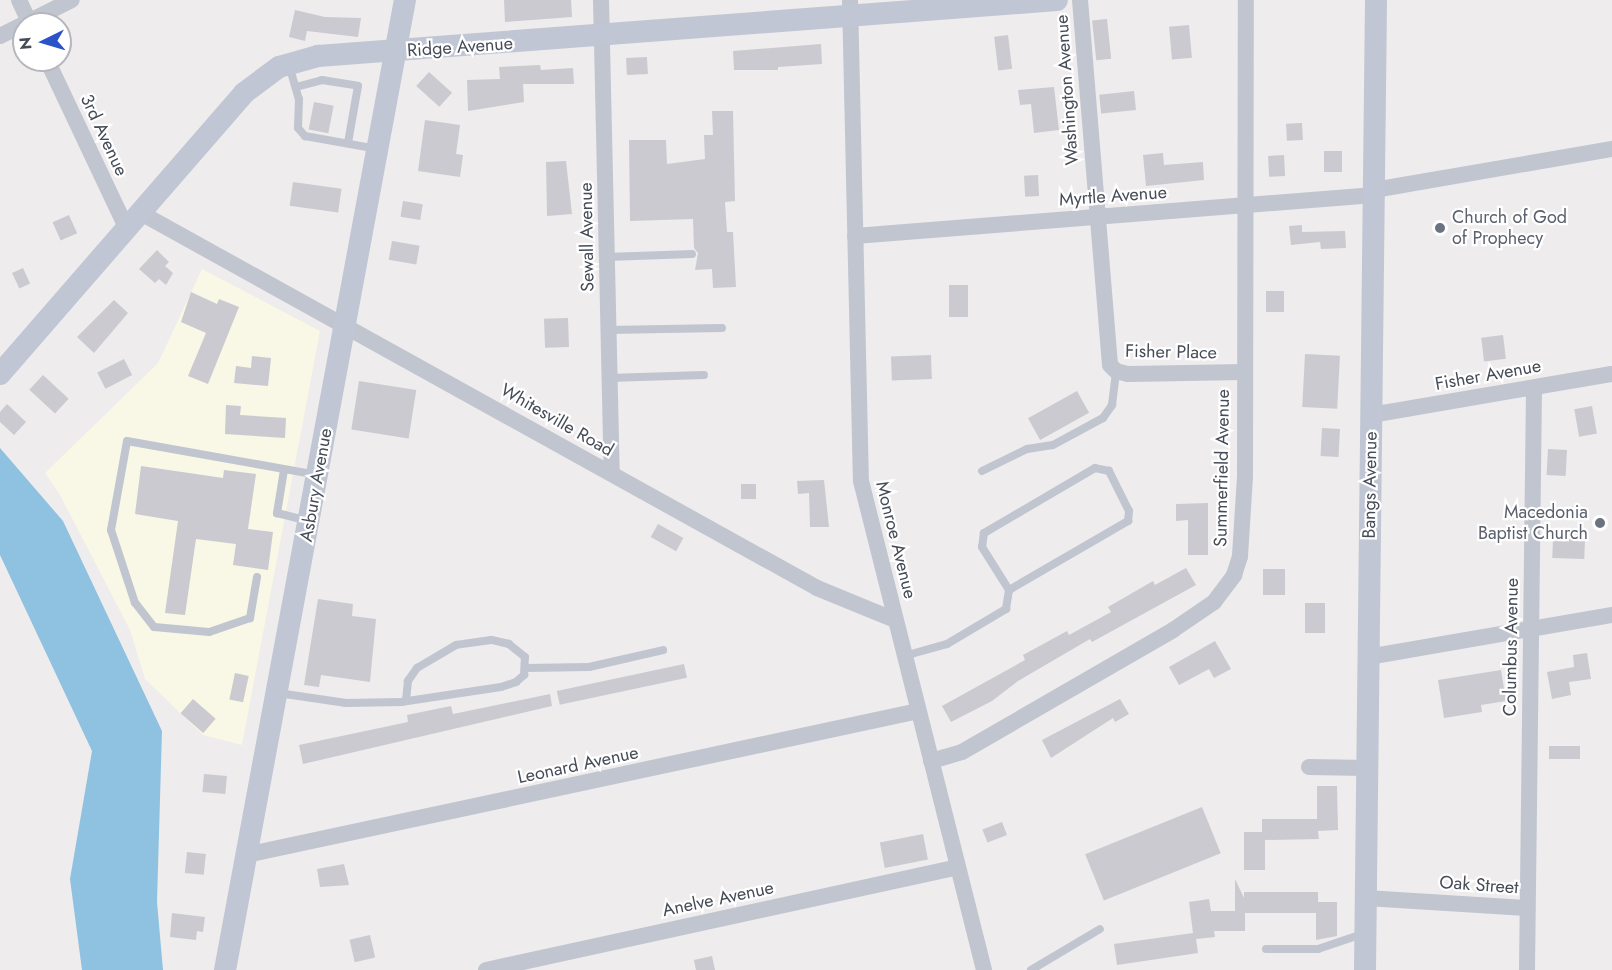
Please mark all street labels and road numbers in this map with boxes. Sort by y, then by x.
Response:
street label: Washington Avenue [1051,14,1083,166]
street label: Ridge Avenue [406,33,514,61]
street label: 3rd Avenue [76,91,132,179]
street label: Myrtle Avenue [1058,181,1168,211]
street label: Sewall Avenue [575,182,599,292]
street label: Fisher Place [1125,340,1217,364]
street label: Fisher Avenue [1433,355,1543,395]
street label: Whitesville Road [497,379,617,461]
street label: Summerfield Avenue [1210,389,1234,547]
street label: Asbury Avenue [295,427,337,543]
street label: Bangs Avenue [1358,431,1382,539]
street label: Monroe Avenue [871,479,921,601]
street label: Columbus Avenue [1499,578,1523,716]
street label: Leonard Avenue [515,742,641,788]
street label: Oak Street [1439,871,1519,899]
street label: Anelve Avenue [660,877,776,921]

